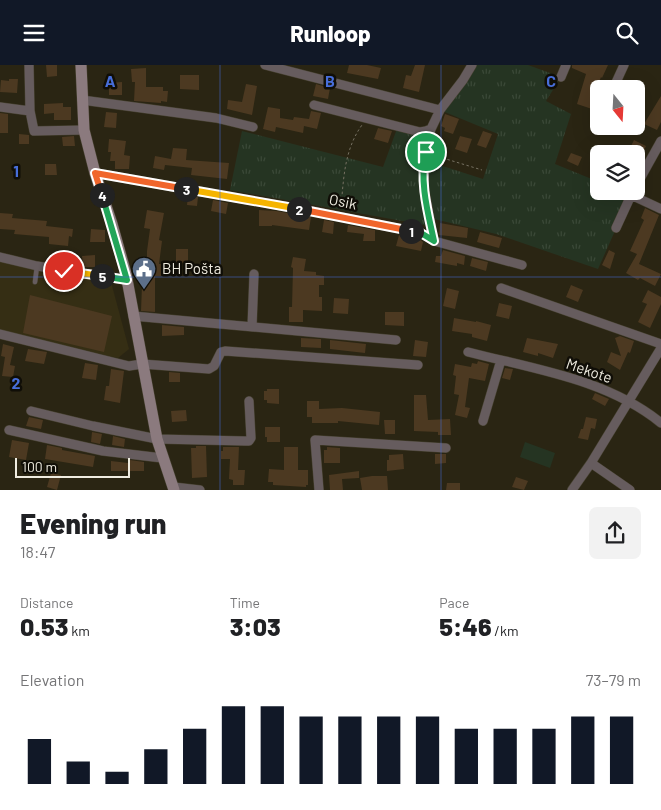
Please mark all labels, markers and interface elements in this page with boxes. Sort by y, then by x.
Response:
icon: menu [20,19,48,47]
icon: search [613,19,641,47]
text: Runloop [290,20,371,46]
text: A [105,71,116,90]
text: B [325,71,335,90]
text: C [546,71,556,90]
north arrow [590,80,645,135]
map controls [590,80,645,200]
pin [405,131,447,173]
icon: arrive [412,138,440,166]
button: layers [590,145,645,200]
text: 1 [13,161,19,180]
pin: 3 [174,177,198,201]
text: 3 [183,181,190,198]
pin: 4 [90,183,114,207]
text: 4 [98,187,107,204]
street label: Osik [328,190,359,213]
pin: 2 [286,197,312,221]
text: 2 [296,201,303,218]
pin: 1 [398,219,424,243]
text: 1 [409,223,414,240]
pin [43,250,85,292]
public building icon: BH Pošta [131,256,157,290]
icon: check [50,257,78,285]
place label: BH Pošta [162,259,221,277]
pin: 5 [90,263,114,289]
text: 5 [99,268,106,285]
street label: Mekote [564,354,615,386]
text: 2 [12,373,21,392]
scale bar [15,455,130,478]
text: 100 m [22,458,57,475]
text: Evening run [20,506,166,540]
button: share [589,507,641,559]
text: 18:47 [20,542,55,561]
text: Distance [20,594,73,611]
text: Time [230,594,260,611]
text: Pace [439,594,469,611]
text: 0.53 [20,611,68,641]
text: 3:03 [230,611,281,641]
text: 5:46 [439,611,492,641]
text: km [68,622,90,639]
text: /km [492,622,519,639]
text: Elevation [20,670,84,689]
text: 73–79 m [586,670,641,689]

